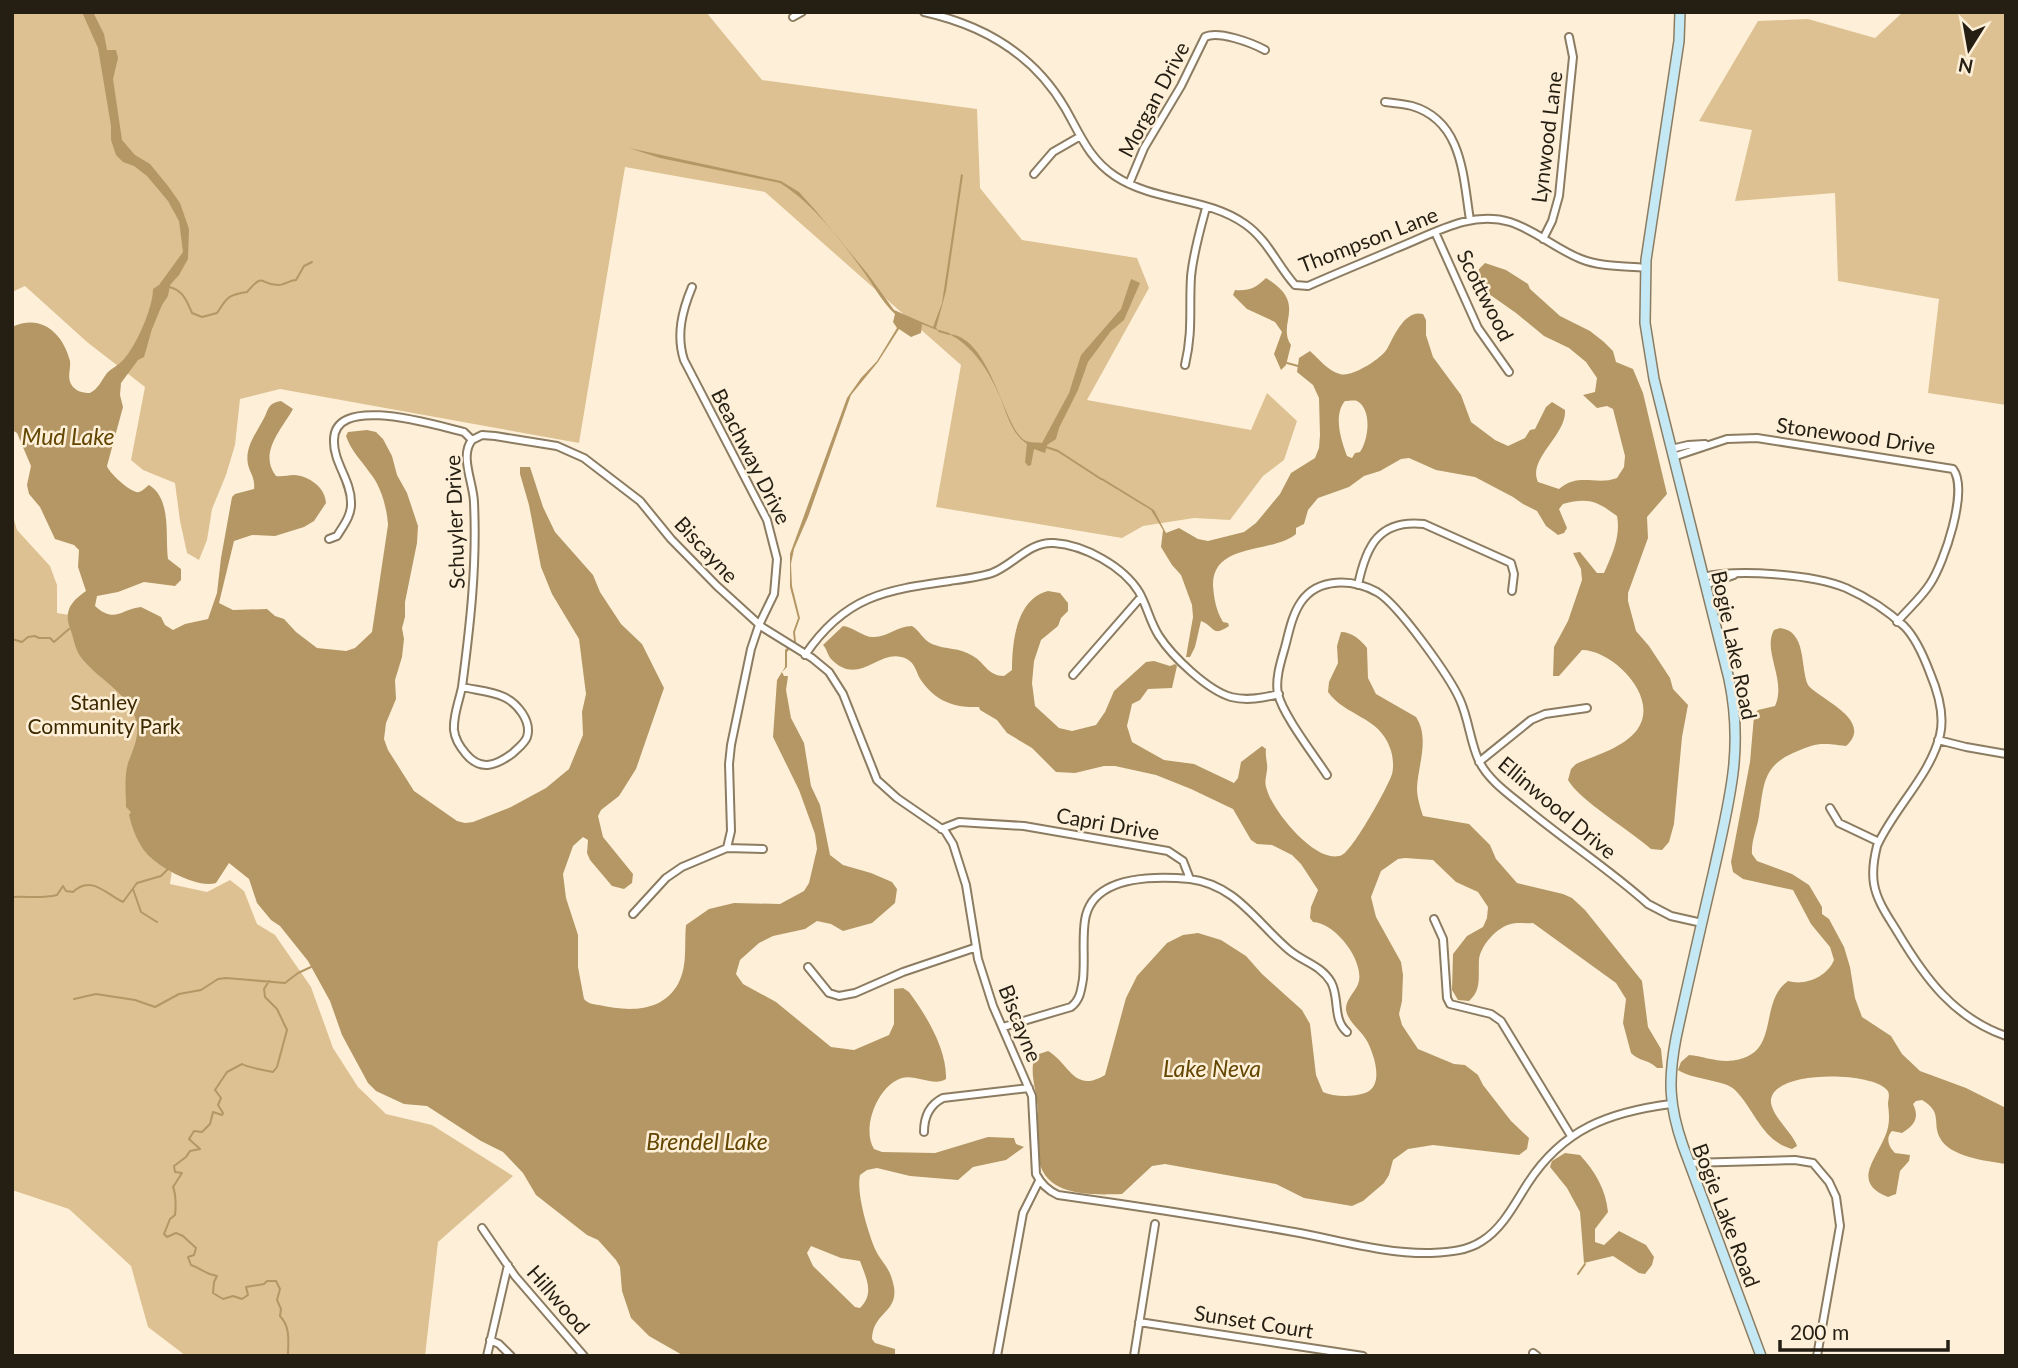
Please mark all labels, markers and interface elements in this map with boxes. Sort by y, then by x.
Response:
north arrow [1934,14,2004,84]
street label: Morgan Drive [1112,37,1194,161]
text: N [1956,53,1975,79]
street label: Lynwood Lane [1526,70,1566,204]
street label: Thompson Lane [1295,201,1441,277]
street label: Scottwood [1452,245,1520,345]
street label: Beachway Drive [707,384,797,528]
street label: Stonewood Drive [1775,411,1937,459]
water label: Mud Lake [22,422,114,450]
street label: Schuyler Drive [439,454,469,590]
street label: Biscayne [670,511,744,587]
street label: Bogie Lake Road [1707,568,1763,722]
park label: Stanley Community Park [28,689,181,738]
street label: Ellinwood Drive [1494,750,1622,864]
street label: Capri Drive [1054,802,1162,844]
street label: Biscayne [994,981,1048,1065]
water label: Lake Neva [1163,1054,1261,1082]
water label: Brendel Lake [646,1127,768,1155]
street label: Bogie Lake Road [1688,1140,1766,1290]
street label: Hillwood [522,1260,596,1338]
street label: Sunset Court [1193,1299,1316,1343]
scale bar [1780,1308,1948,1352]
text: 200 m [1790,1319,1849,1344]

